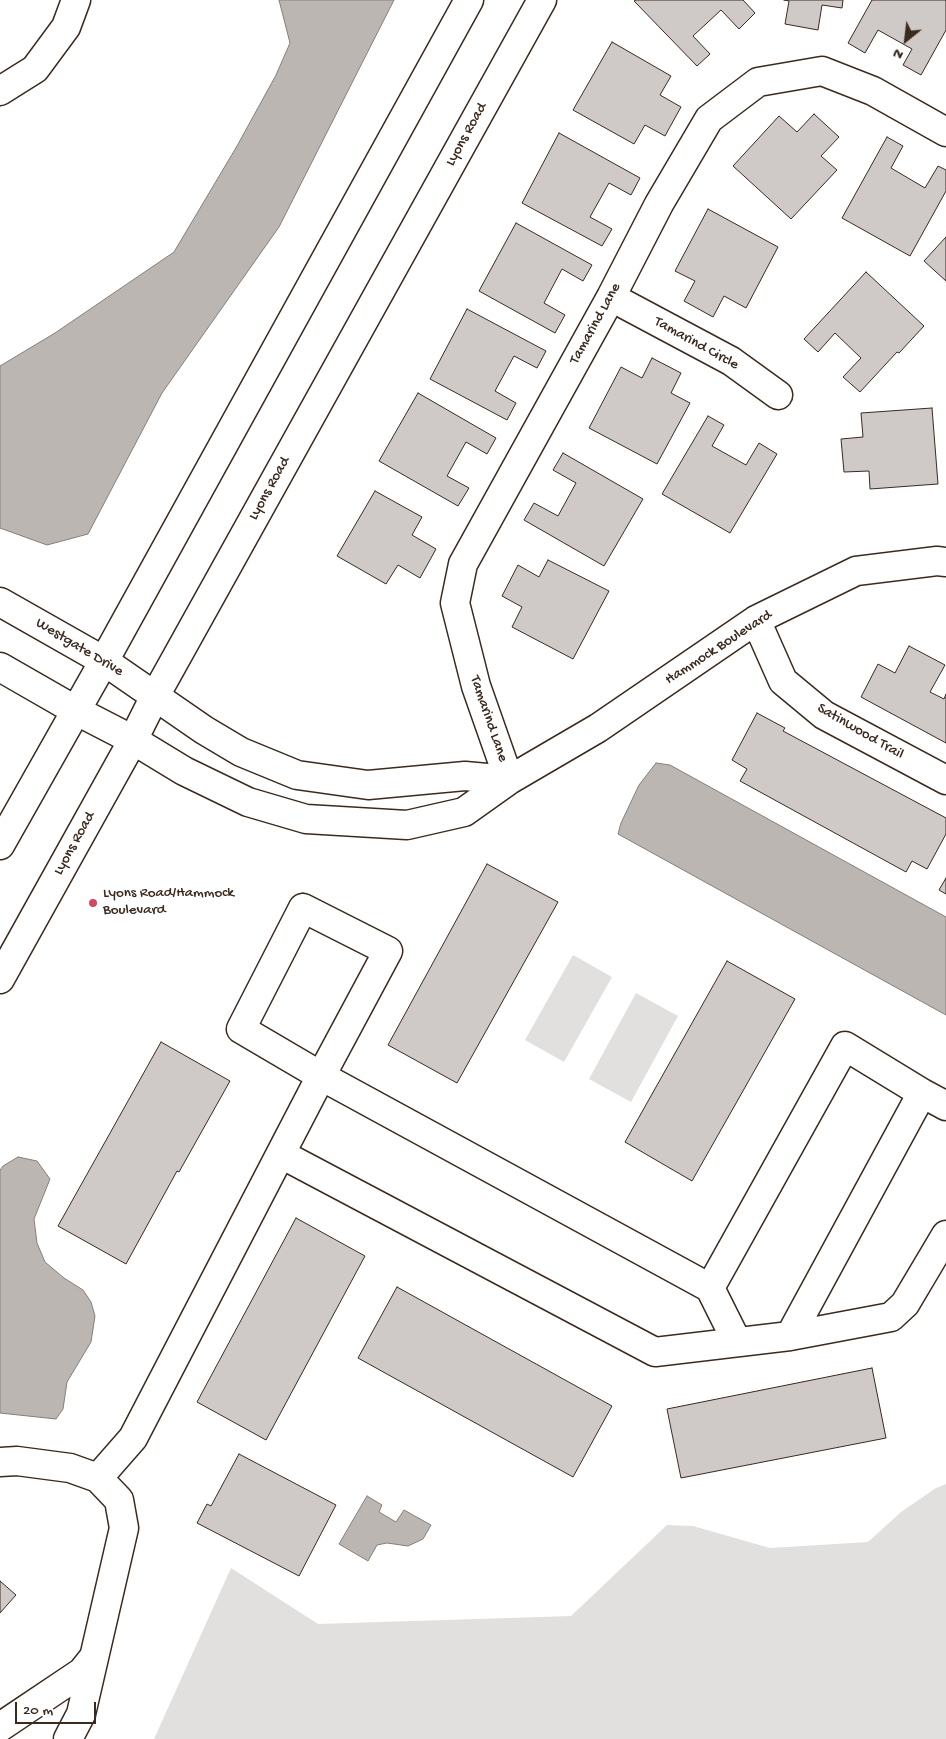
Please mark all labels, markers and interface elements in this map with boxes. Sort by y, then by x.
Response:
north arrow [881,15,931,65]
text: N [890,44,907,63]
street label: Lyons Road [442,100,492,170]
street label: Tamarind Lane [566,280,626,368]
street label: Tamarind Circle [651,313,741,375]
street label: Lyons Road [245,454,295,524]
street label: Hammock Boulevard [662,607,776,689]
street label: Westgate Drive [32,615,126,681]
street label: Tamarind Lane [465,674,511,764]
street label: Satinwood Trail [813,700,907,764]
street label: Lyons Road [50,809,100,879]
place label: Lyons Road/Hammock Boulevard [103,885,234,920]
marker: Lyons Road/Hammock Boulevard [87,897,99,909]
scale bar [18,1692,99,1724]
text: 20 m [23,1702,53,1720]

